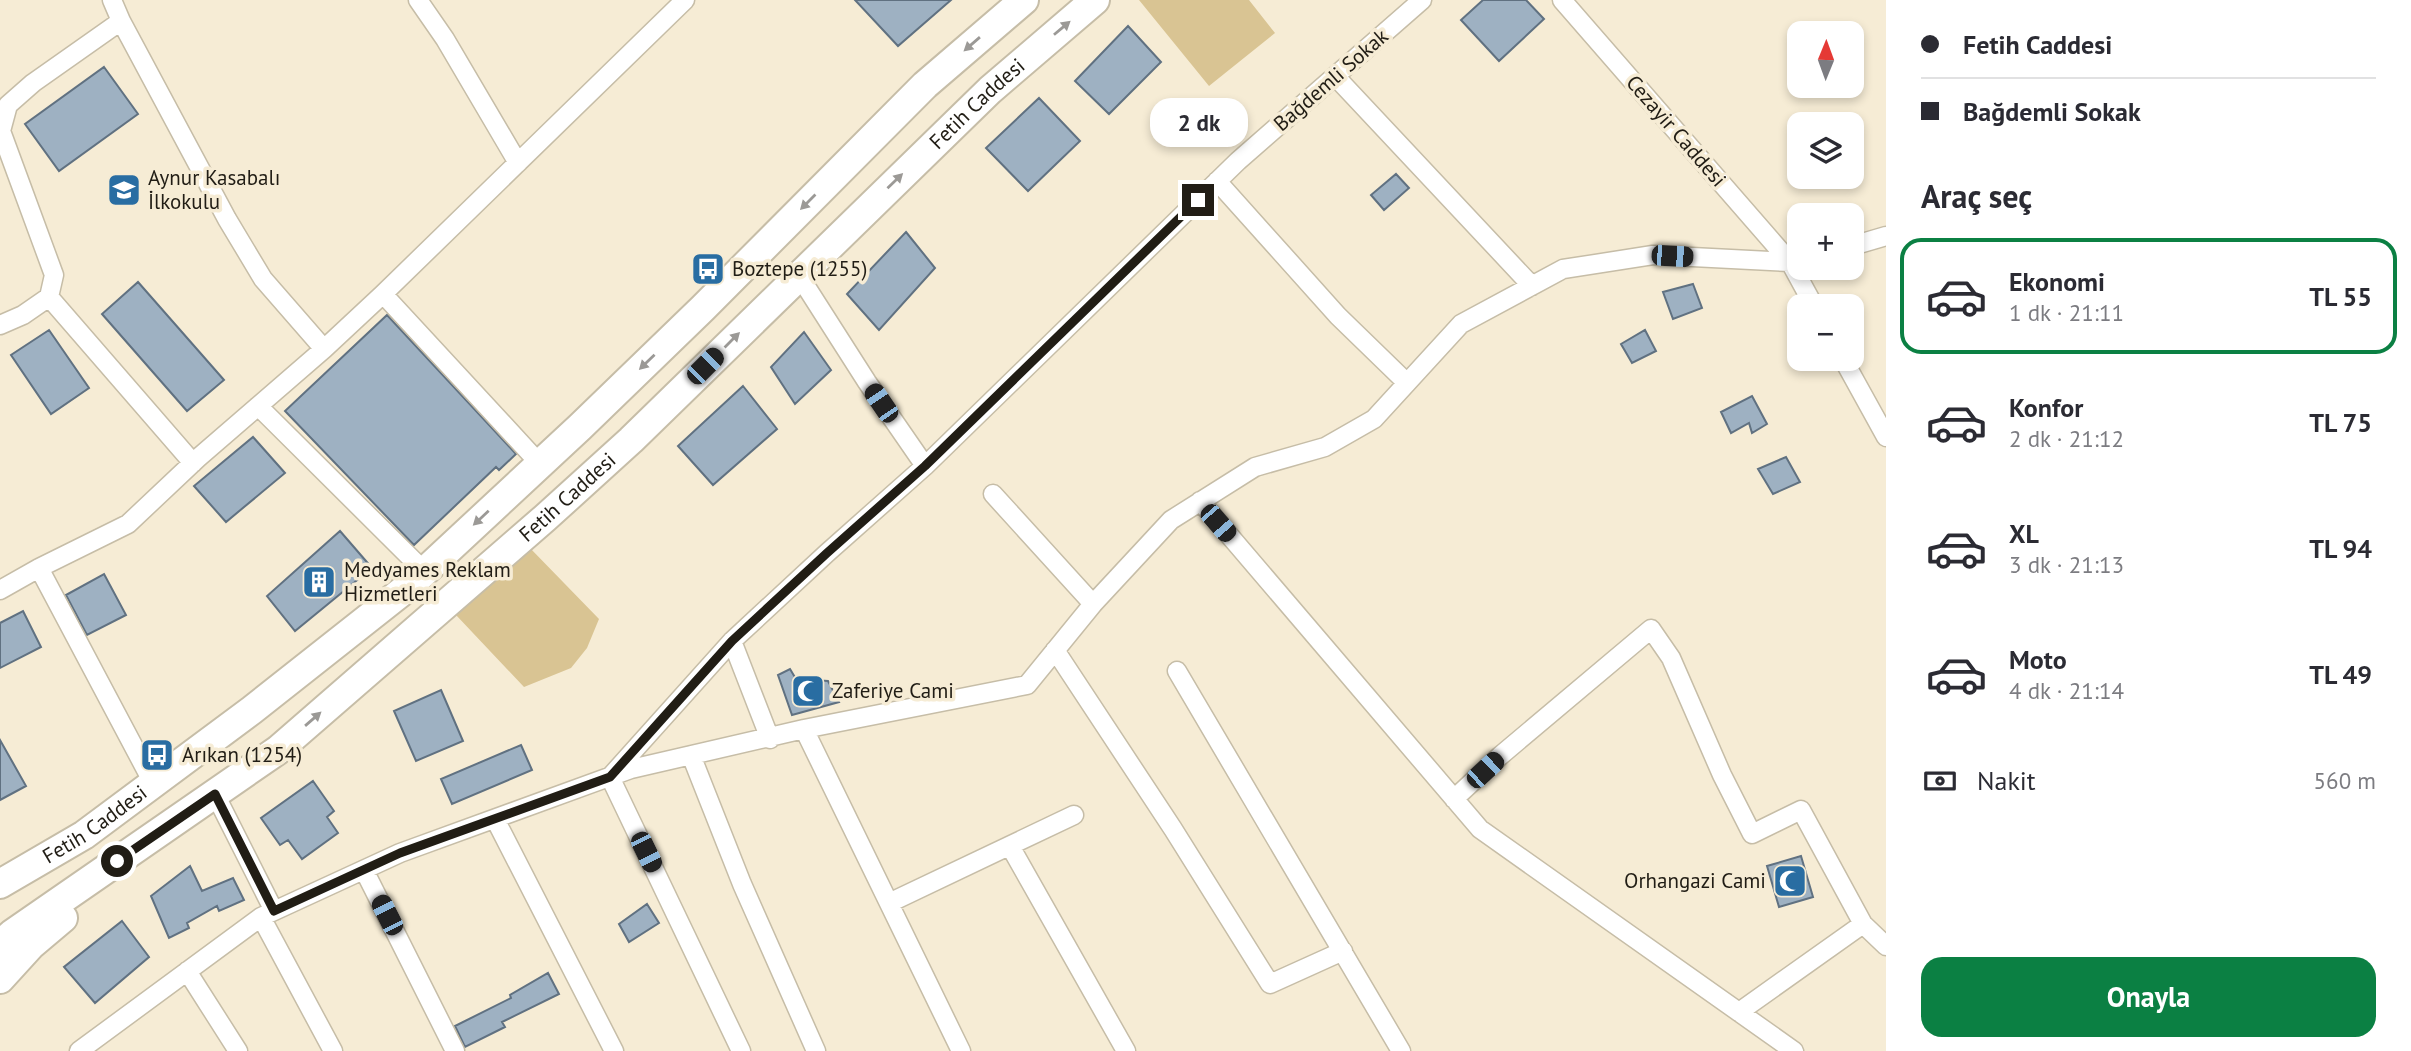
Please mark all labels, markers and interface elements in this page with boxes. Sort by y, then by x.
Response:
one-way arrow [1054,21,1071,36]
north arrow [1787,21,1864,98]
map controls [1787,21,1864,371]
street label: Bağdemli Sokak [1268,22,1394,137]
text: Fetih Caddesi [1963,28,2112,61]
one-way arrow [964,36,981,51]
street label: Fetih Caddesi [923,52,1030,155]
street label: Cezayir Caddesi [1620,69,1732,192]
text: Bağdemli Sokak [1963,95,2141,128]
callout: 2 dk [1149,99,1247,148]
text: 2 dk [1178,108,1220,137]
button: layers [1787,112,1864,189]
place label: Aynur Kasabalı İlkokulu [148,164,280,215]
school or university icon: Aynur Kasabalı İlkokulu [105,171,143,209]
one-way arrow [886,173,903,190]
text: Araç seç [1921,175,2032,217]
route end [1182,184,1214,216]
one-way arrow [801,193,817,210]
button: + [1787,203,1864,280]
car [1651,244,1694,268]
bus stop icon: Boztepe (1255) [689,250,727,288]
place label: Boztepe (1255) [732,255,867,282]
icon: car [1925,265,1988,328]
text: Ekonomi [2009,265,2105,298]
text: TL 55 [2309,280,2372,313]
button: − [1787,294,1864,371]
text: 1 dk · 21:11 [2009,298,2124,327]
one-way arrow [723,332,739,349]
car [683,344,728,388]
one-way arrow [639,354,656,370]
car [861,380,902,426]
icon: car [1925,391,1988,454]
text: Konfor [2009,391,2083,424]
text: TL 75 [2309,406,2372,439]
text: 2 dk · 21:12 [2009,424,2124,453]
street label: Fetih Caddesi [513,446,621,548]
car [1197,500,1240,546]
one-way arrow [473,510,490,526]
icon: car [1925,517,1988,580]
text: XL [2009,517,2039,550]
text: TL 94 [2309,532,2372,565]
text: 3 dk · 21:13 [2009,550,2124,579]
place label: Medyames Reklam Hizmetleri [344,556,511,607]
building icon: Medyames Reklam Hizmetleri [300,563,338,601]
icon: car [1925,643,1988,706]
text: Moto [2009,643,2067,676]
text: TL 49 [2309,658,2372,691]
mosque icon: Zaferiye Cami [789,672,827,710]
text: 4 dk · 21:14 [2009,676,2124,705]
place label: Zaferiye Cami [832,677,954,704]
one-way arrow [305,712,322,727]
bus stop icon: Arıkan (1254) [138,736,176,774]
place label: Arıkan (1254) [182,741,302,768]
car [1463,748,1508,792]
icon: cash [1921,762,1959,800]
text: Nakit [1977,764,2036,797]
text: 560 m [2314,766,2376,795]
street label: Fetih Caddesi [37,779,152,869]
car [628,829,665,875]
route start [101,845,133,877]
mosque icon: Orhangazi Cami [1771,862,1809,900]
place label: Orhangazi Cami [1624,867,1766,894]
car [369,892,406,938]
button: Onayla [1921,957,2376,1037]

